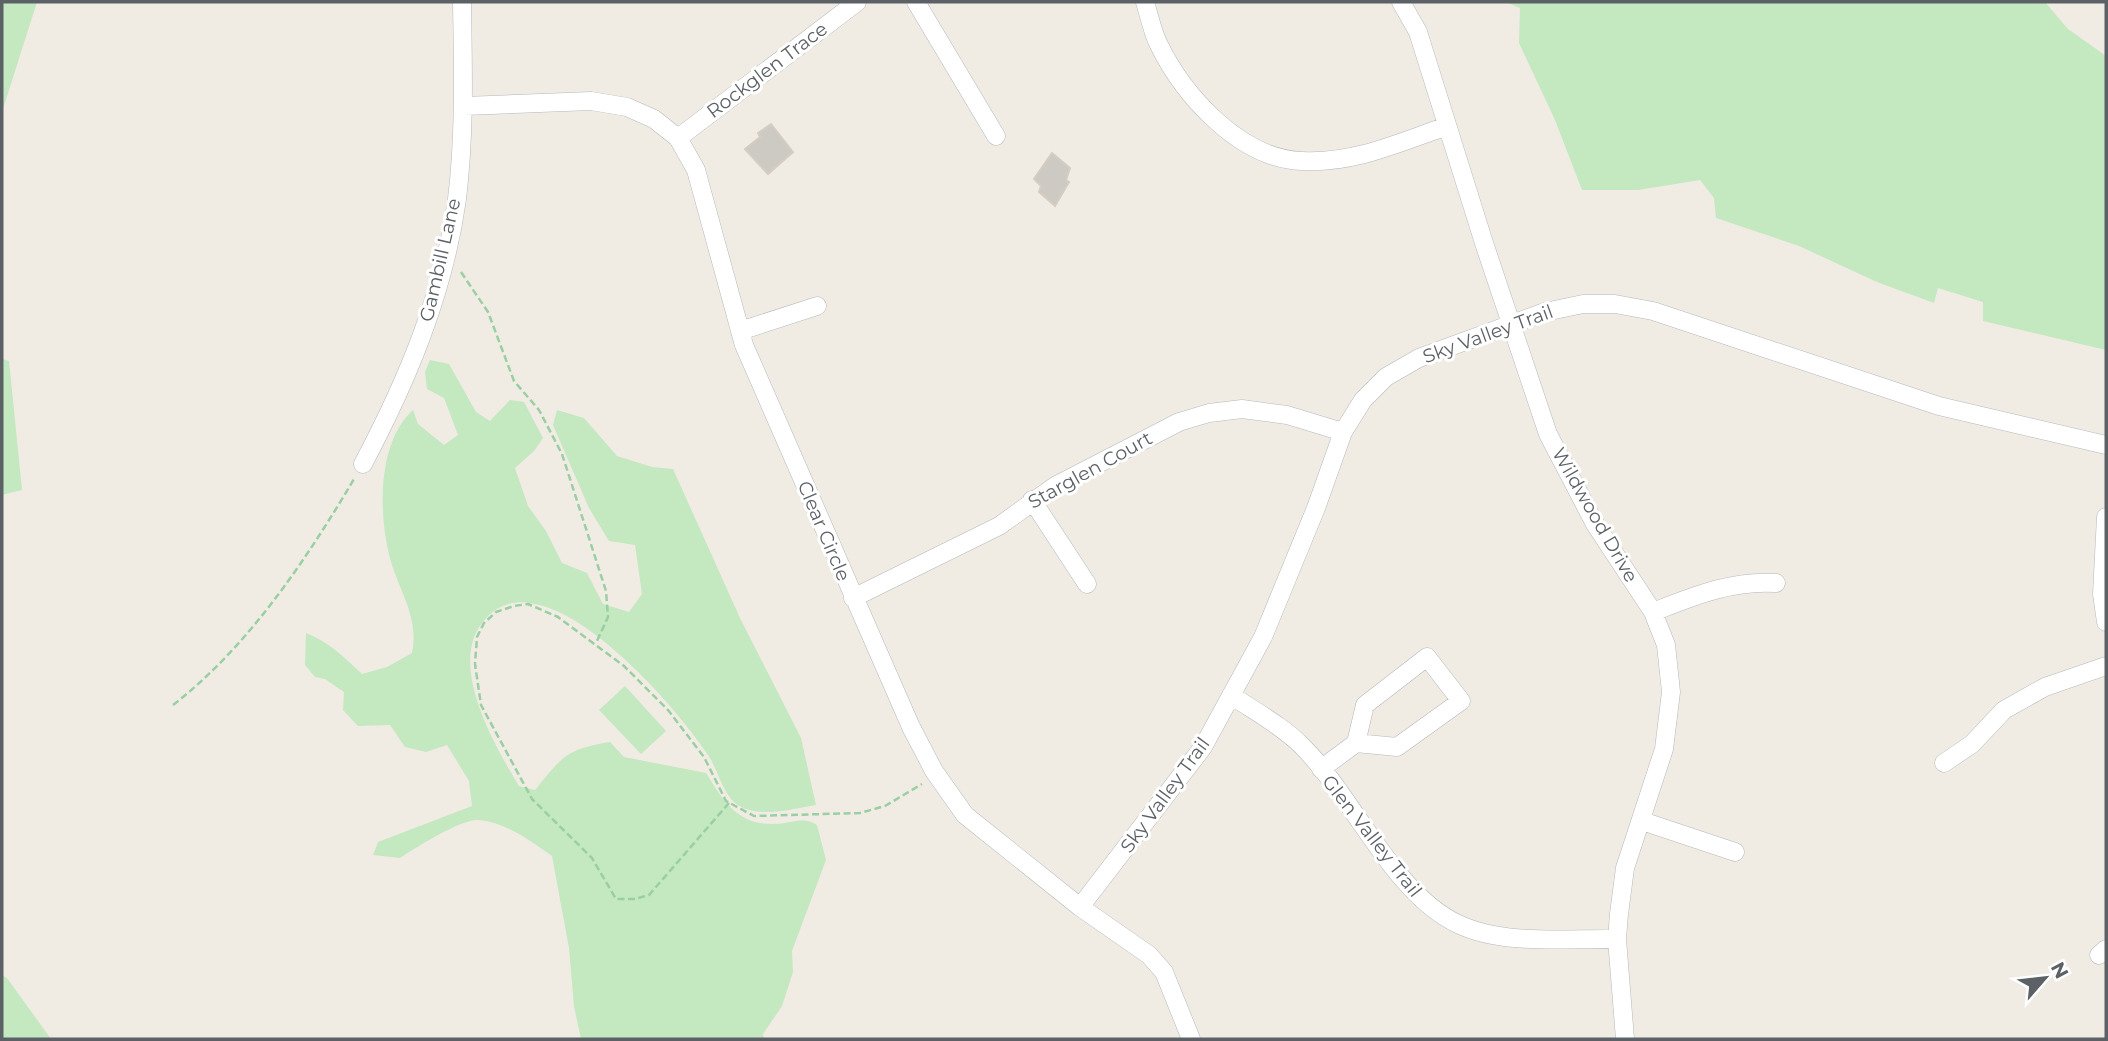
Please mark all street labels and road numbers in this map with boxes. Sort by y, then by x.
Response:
street label: Rockglen Trace [702,17,832,123]
street label: Gambill Lane [415,196,465,324]
street label: Sky Valley Trail [1420,300,1556,368]
street label: Starglen Court [1024,426,1156,514]
street label: Wildwood Drive [1547,444,1643,586]
street label: Clear Circle [793,477,855,585]
street label: Sky Valley Trail [1115,733,1215,857]
street label: Glen Valley Trail [1317,770,1427,902]

